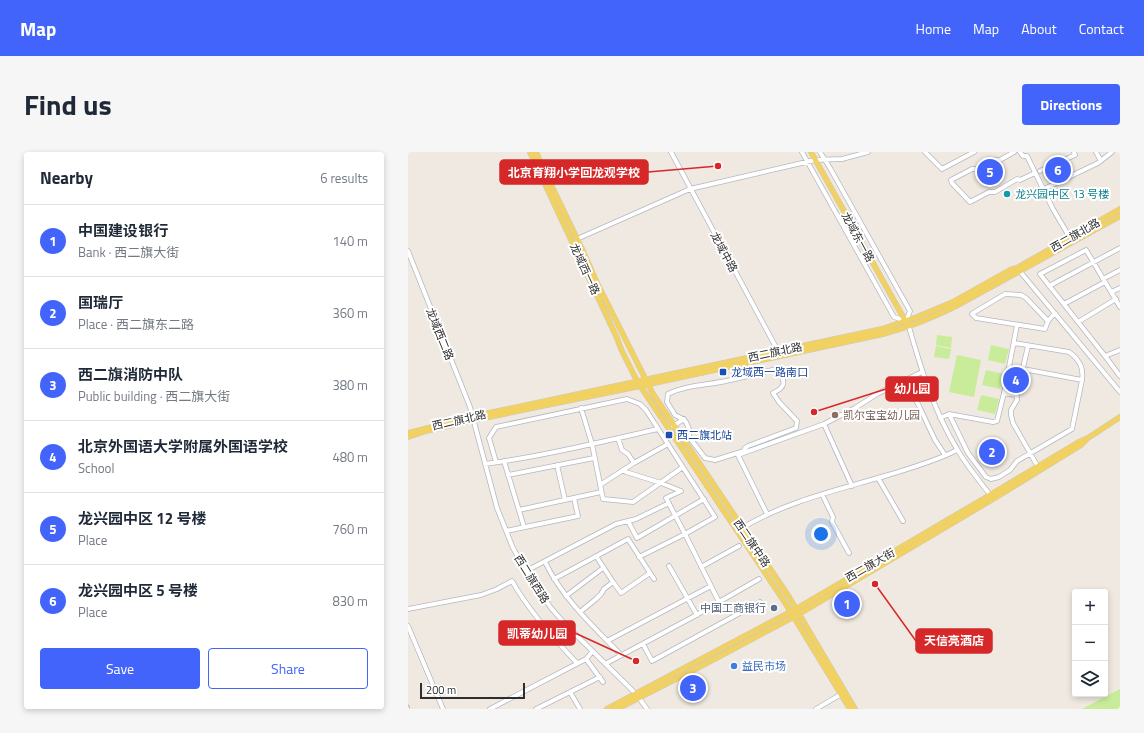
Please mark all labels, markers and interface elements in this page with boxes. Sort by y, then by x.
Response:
text: Map [20,14,56,43]
text: Home [916,18,951,39]
text: Map [973,18,999,39]
text: About [1021,18,1057,39]
text: Contact [1079,18,1124,39]
text: Find us [24,83,112,126]
button: Directions [1022,84,1120,125]
pin: 6 [1045,155,1071,185]
pin: 5 [977,157,1003,187]
callout: 北京育翔小学回龙观学校 [500,160,648,184]
text: 北京育翔小学回龙观学校 [508,163,640,182]
text: Nearby [40,165,93,191]
text: 6 results [320,168,368,188]
place label: 龙兴园中区 13 号楼 [1015,186,1109,202]
marker: 龙兴园中区 13 号楼 [1002,189,1012,199]
street label: 龙域东一路 [838,209,878,265]
street label: 西二旗北路 [1047,214,1103,256]
text: 中国建设银行 [78,219,168,242]
street label: 龙域中路 [707,229,741,275]
text: 1 [49,231,57,251]
text: 140 m [332,231,368,251]
street label: 龙域西一路 [566,241,604,297]
text: Bank · 西二旗大街 [78,242,179,262]
text: 国瑞厅 [78,291,123,314]
text: 2 [49,303,57,323]
text: 360 m [332,303,368,323]
street label: 龙域西二路 [422,306,458,362]
text: Place · 西二旗东二路 [78,314,194,334]
street label: 西二旗北路 [746,338,804,366]
text: 西二旗消防中队 [78,363,183,386]
place label: 龙域西一路南口 [731,364,808,380]
pin: 4 [1003,365,1029,395]
marker: 龙域西一路南口 [718,367,728,377]
text: 3 [49,375,57,395]
text: 380 m [332,375,368,395]
callout: 幼儿园 [886,377,938,401]
text: 幼儿园 [894,379,930,398]
text: Public building · 西二旗大街 [78,386,230,406]
street label: 西二旗北路 [430,406,488,434]
place label: 凯尔宝宝幼儿园 [843,407,920,423]
marker: 凯尔宝宝幼儿园 [830,410,840,420]
place label: 西二旗北站 [677,427,732,443]
marker: 西二旗北站 [664,430,674,440]
text: 北京外国语大学附属外国语学校 [78,435,288,458]
pin: 2 [979,437,1005,467]
text: 4 [49,447,57,467]
text: 480 m [332,447,368,467]
text: School [78,458,114,478]
text: 龙兴园中区 12 号楼 [78,507,206,530]
street label: 西二旗中路 [730,516,774,570]
text: 5 [49,519,57,539]
text: 760 m [332,519,368,539]
your location [811,524,831,544]
text: Place [78,530,107,550]
street label: 西二旗大街 [842,544,898,586]
street label: 西二旗西路 [511,551,553,607]
text: 龙兴园中区 5 号楼 [78,579,198,602]
pin: 1 [834,589,860,619]
map controls [1072,589,1108,697]
button: + [1072,589,1108,625]
text: 6 [49,591,57,611]
text: 830 m [332,591,368,611]
place label: 中国工商银行 [700,600,766,616]
text: Place [78,602,107,622]
marker: 中国工商银行 [769,603,779,613]
callout: 凯蒂幼儿园 [499,621,575,645]
text: 凯蒂幼儿园 [507,624,567,643]
button: − [1072,625,1108,661]
callout: 天信亮酒店 [916,629,992,653]
text: 天信亮酒店 [924,631,984,650]
button: Save [40,648,200,689]
button: Share [208,648,368,689]
place label: 益民市场 [742,658,786,674]
marker: 益民市场 [729,661,739,671]
button: layers [1072,661,1108,697]
pin: 3 [680,673,706,703]
scale bar [420,681,525,700]
text: 200 m [426,682,456,698]

